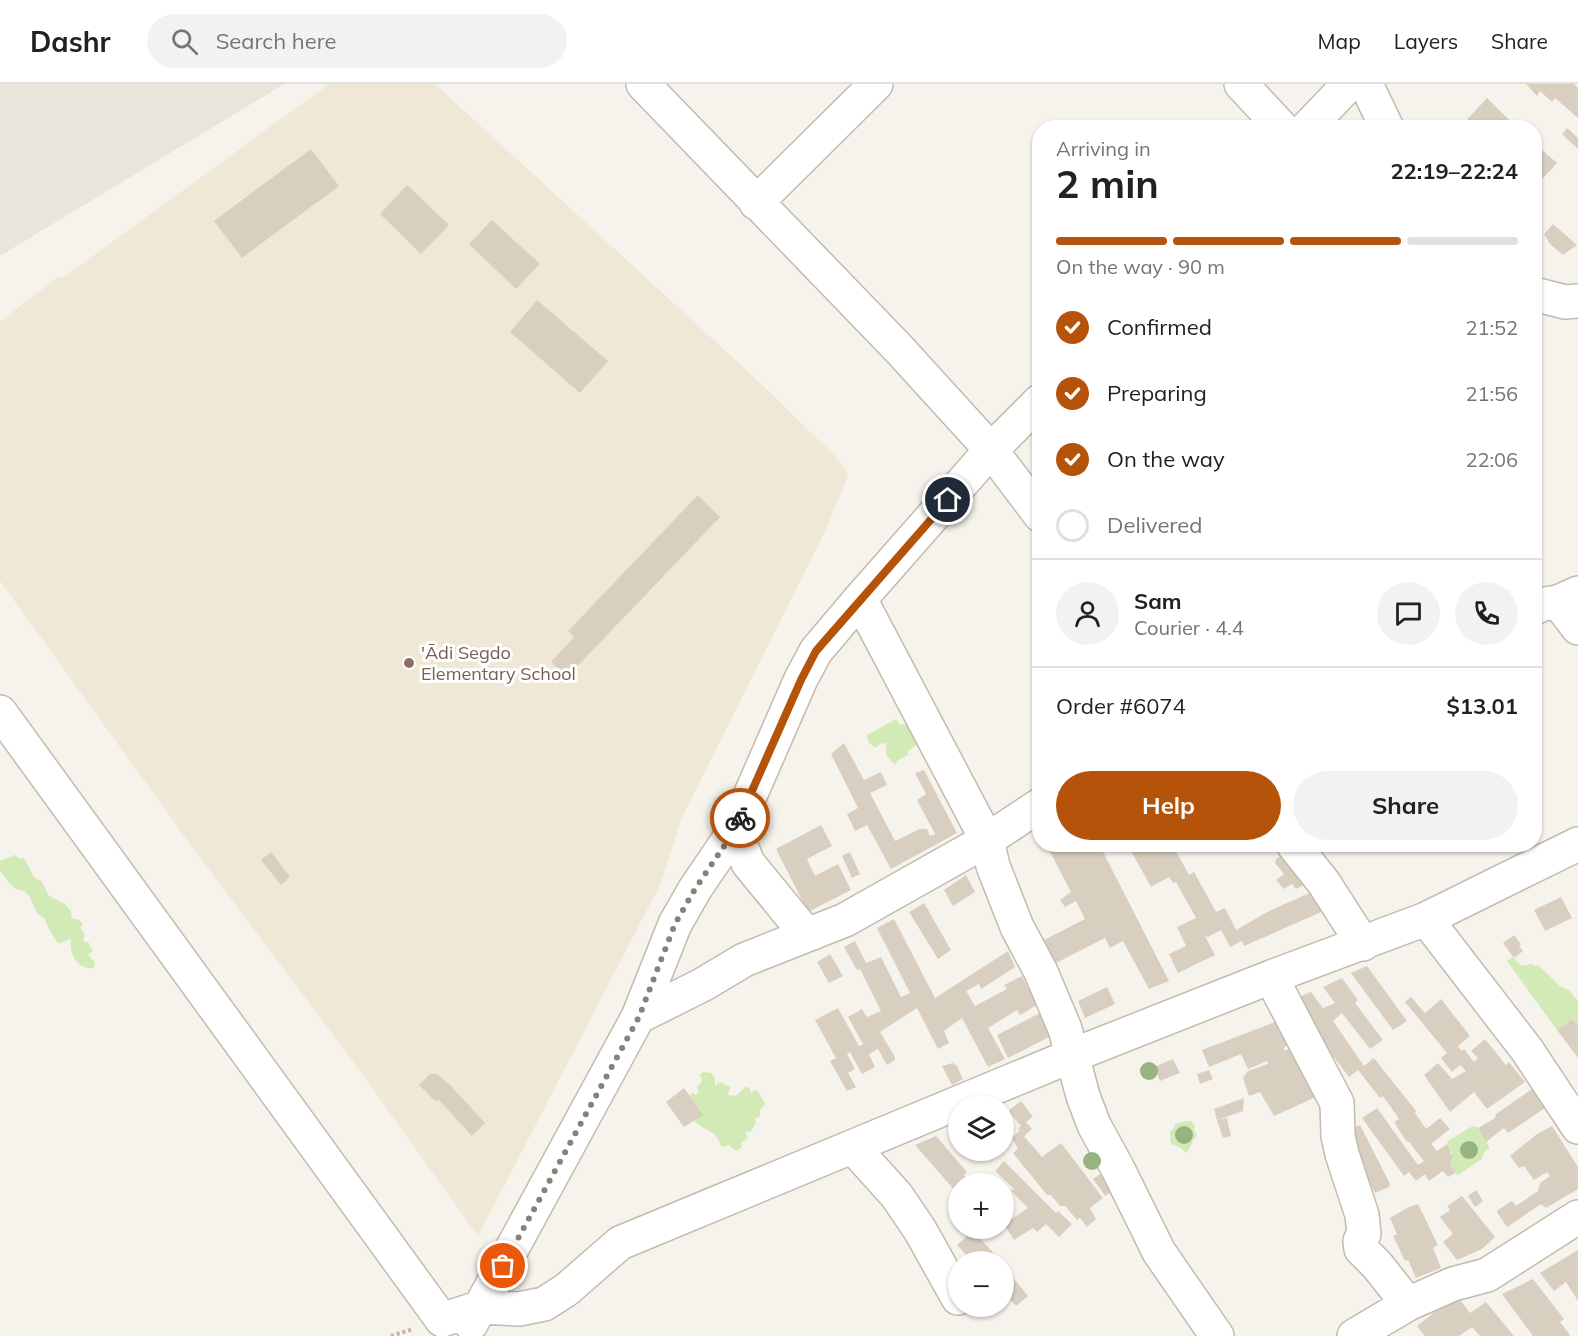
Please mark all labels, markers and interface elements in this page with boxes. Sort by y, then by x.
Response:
search box [147,14,567,68]
text: Dashr [30,24,111,59]
icon: search [168,25,201,58]
text: Search here [216,27,337,55]
text: Map [1318,28,1361,54]
text: Layers [1394,28,1458,54]
text: Share [1491,28,1548,54]
text: Arriving in [1056,136,1151,161]
text: 22:19–22:24 [1390,157,1518,185]
text: 2 min [1056,159,1159,208]
text: On the way · 90 m [1056,254,1225,279]
icon: check [1056,311,1089,344]
text: Confirmed [1107,313,1212,341]
text: 21:52 [1465,315,1518,340]
icon: check [1056,377,1089,410]
text: Preparing [1107,379,1207,407]
text: 21:56 [1465,381,1518,406]
icon: check [1056,443,1089,476]
text: On the way [1107,445,1225,473]
text: 22:06 [1465,447,1518,472]
pin [922,474,973,525]
icon: home [931,483,964,516]
text: Delivered [1107,511,1202,539]
button: person [1056,582,1119,645]
button: chat [1377,582,1440,645]
button: phone [1455,582,1518,645]
text: Sam [1134,587,1182,615]
text: Courier · 4.4 [1134,615,1244,640]
place label: 'Ādi Segdo Elementary School [421,641,576,685]
marker: 'Ādi Segdo Elementary School [402,656,416,670]
text: Order #6074 [1056,692,1186,720]
text: $13.01 [1447,692,1518,720]
button: Help [1056,771,1281,840]
button: Share [1293,771,1518,840]
courier [710,788,770,848]
icon: bike [724,802,757,835]
map controls [948,1095,1014,1317]
button: layers [948,1095,1014,1161]
button: + [948,1173,1014,1239]
pin [477,1240,528,1291]
icon: bag [486,1249,519,1282]
button: − [948,1251,1014,1317]

